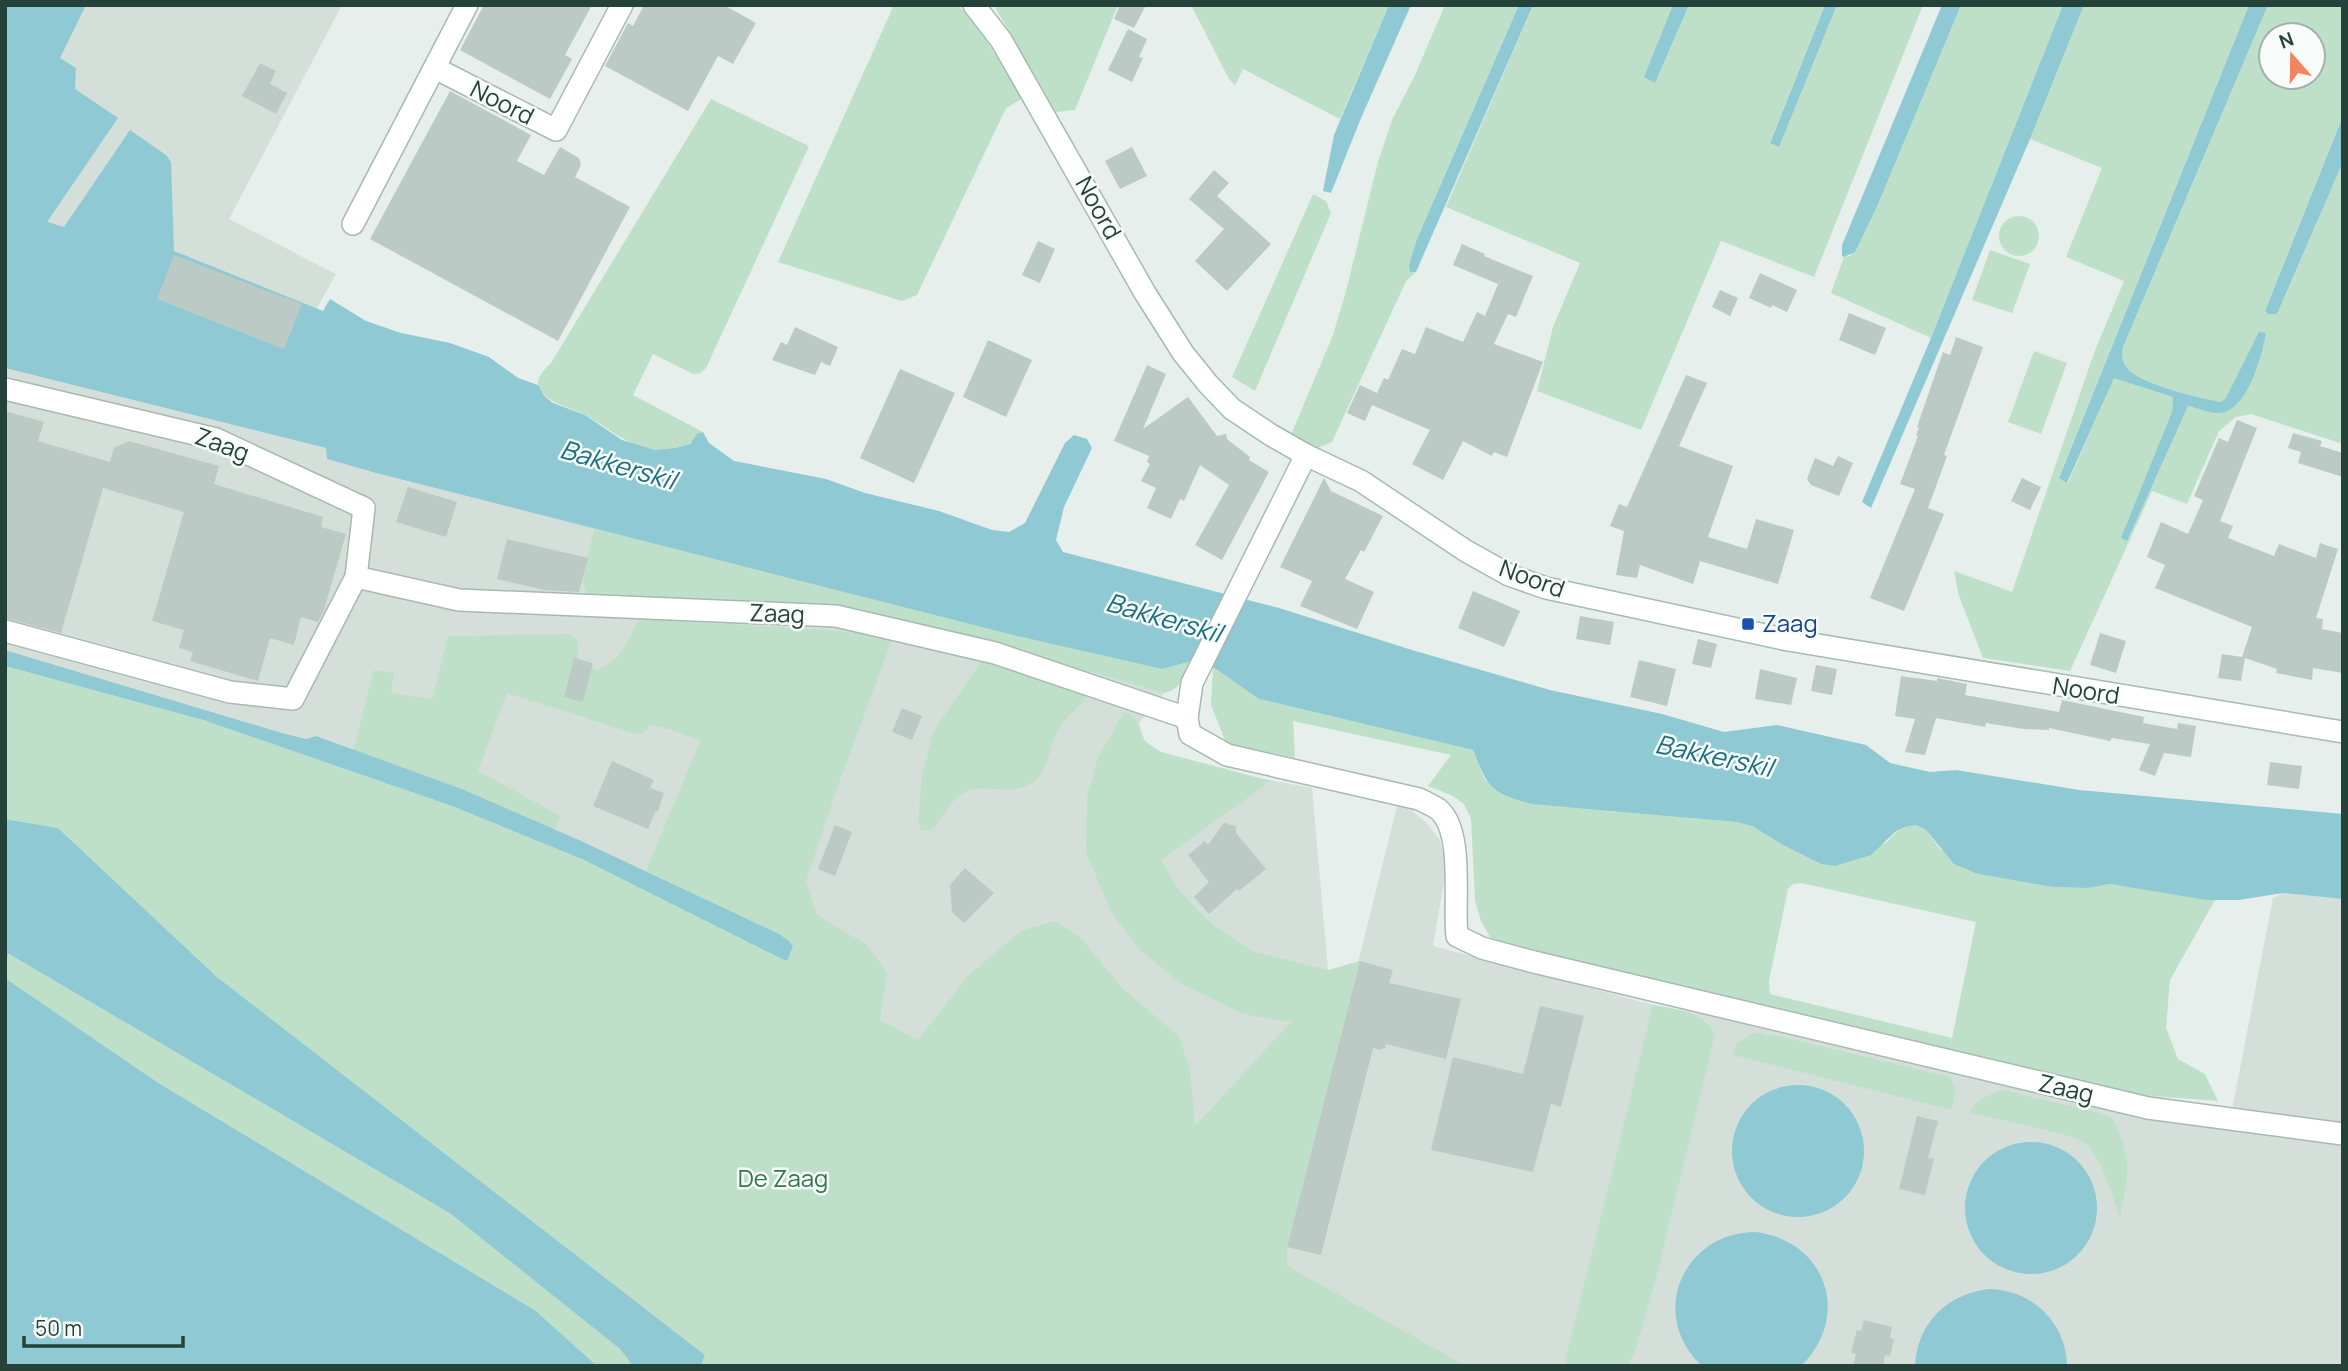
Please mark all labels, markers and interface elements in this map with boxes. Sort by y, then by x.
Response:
north arrow [2257,21,2327,91]
text: N [2275,25,2297,55]
street label: Noord [465,72,540,132]
street label: Noord [1069,170,1130,245]
street label: Zaag [191,419,254,469]
water label: Bakkerskil [556,430,683,499]
street label: Noord [1495,551,1570,605]
water label: Bakkerskil [1102,583,1229,652]
street label: Zaag [749,595,805,630]
place label: Zaag [1762,606,1818,639]
marker: Zaag [1740,616,1756,632]
street label: Noord [2050,668,2122,711]
water label: Bakkerskil [1652,725,1779,786]
street label: Zaag [2036,1065,2097,1110]
park label: De Zaag [738,1161,828,1194]
scale bar [24,1304,184,1348]
text: 50 m [35,1314,82,1342]

